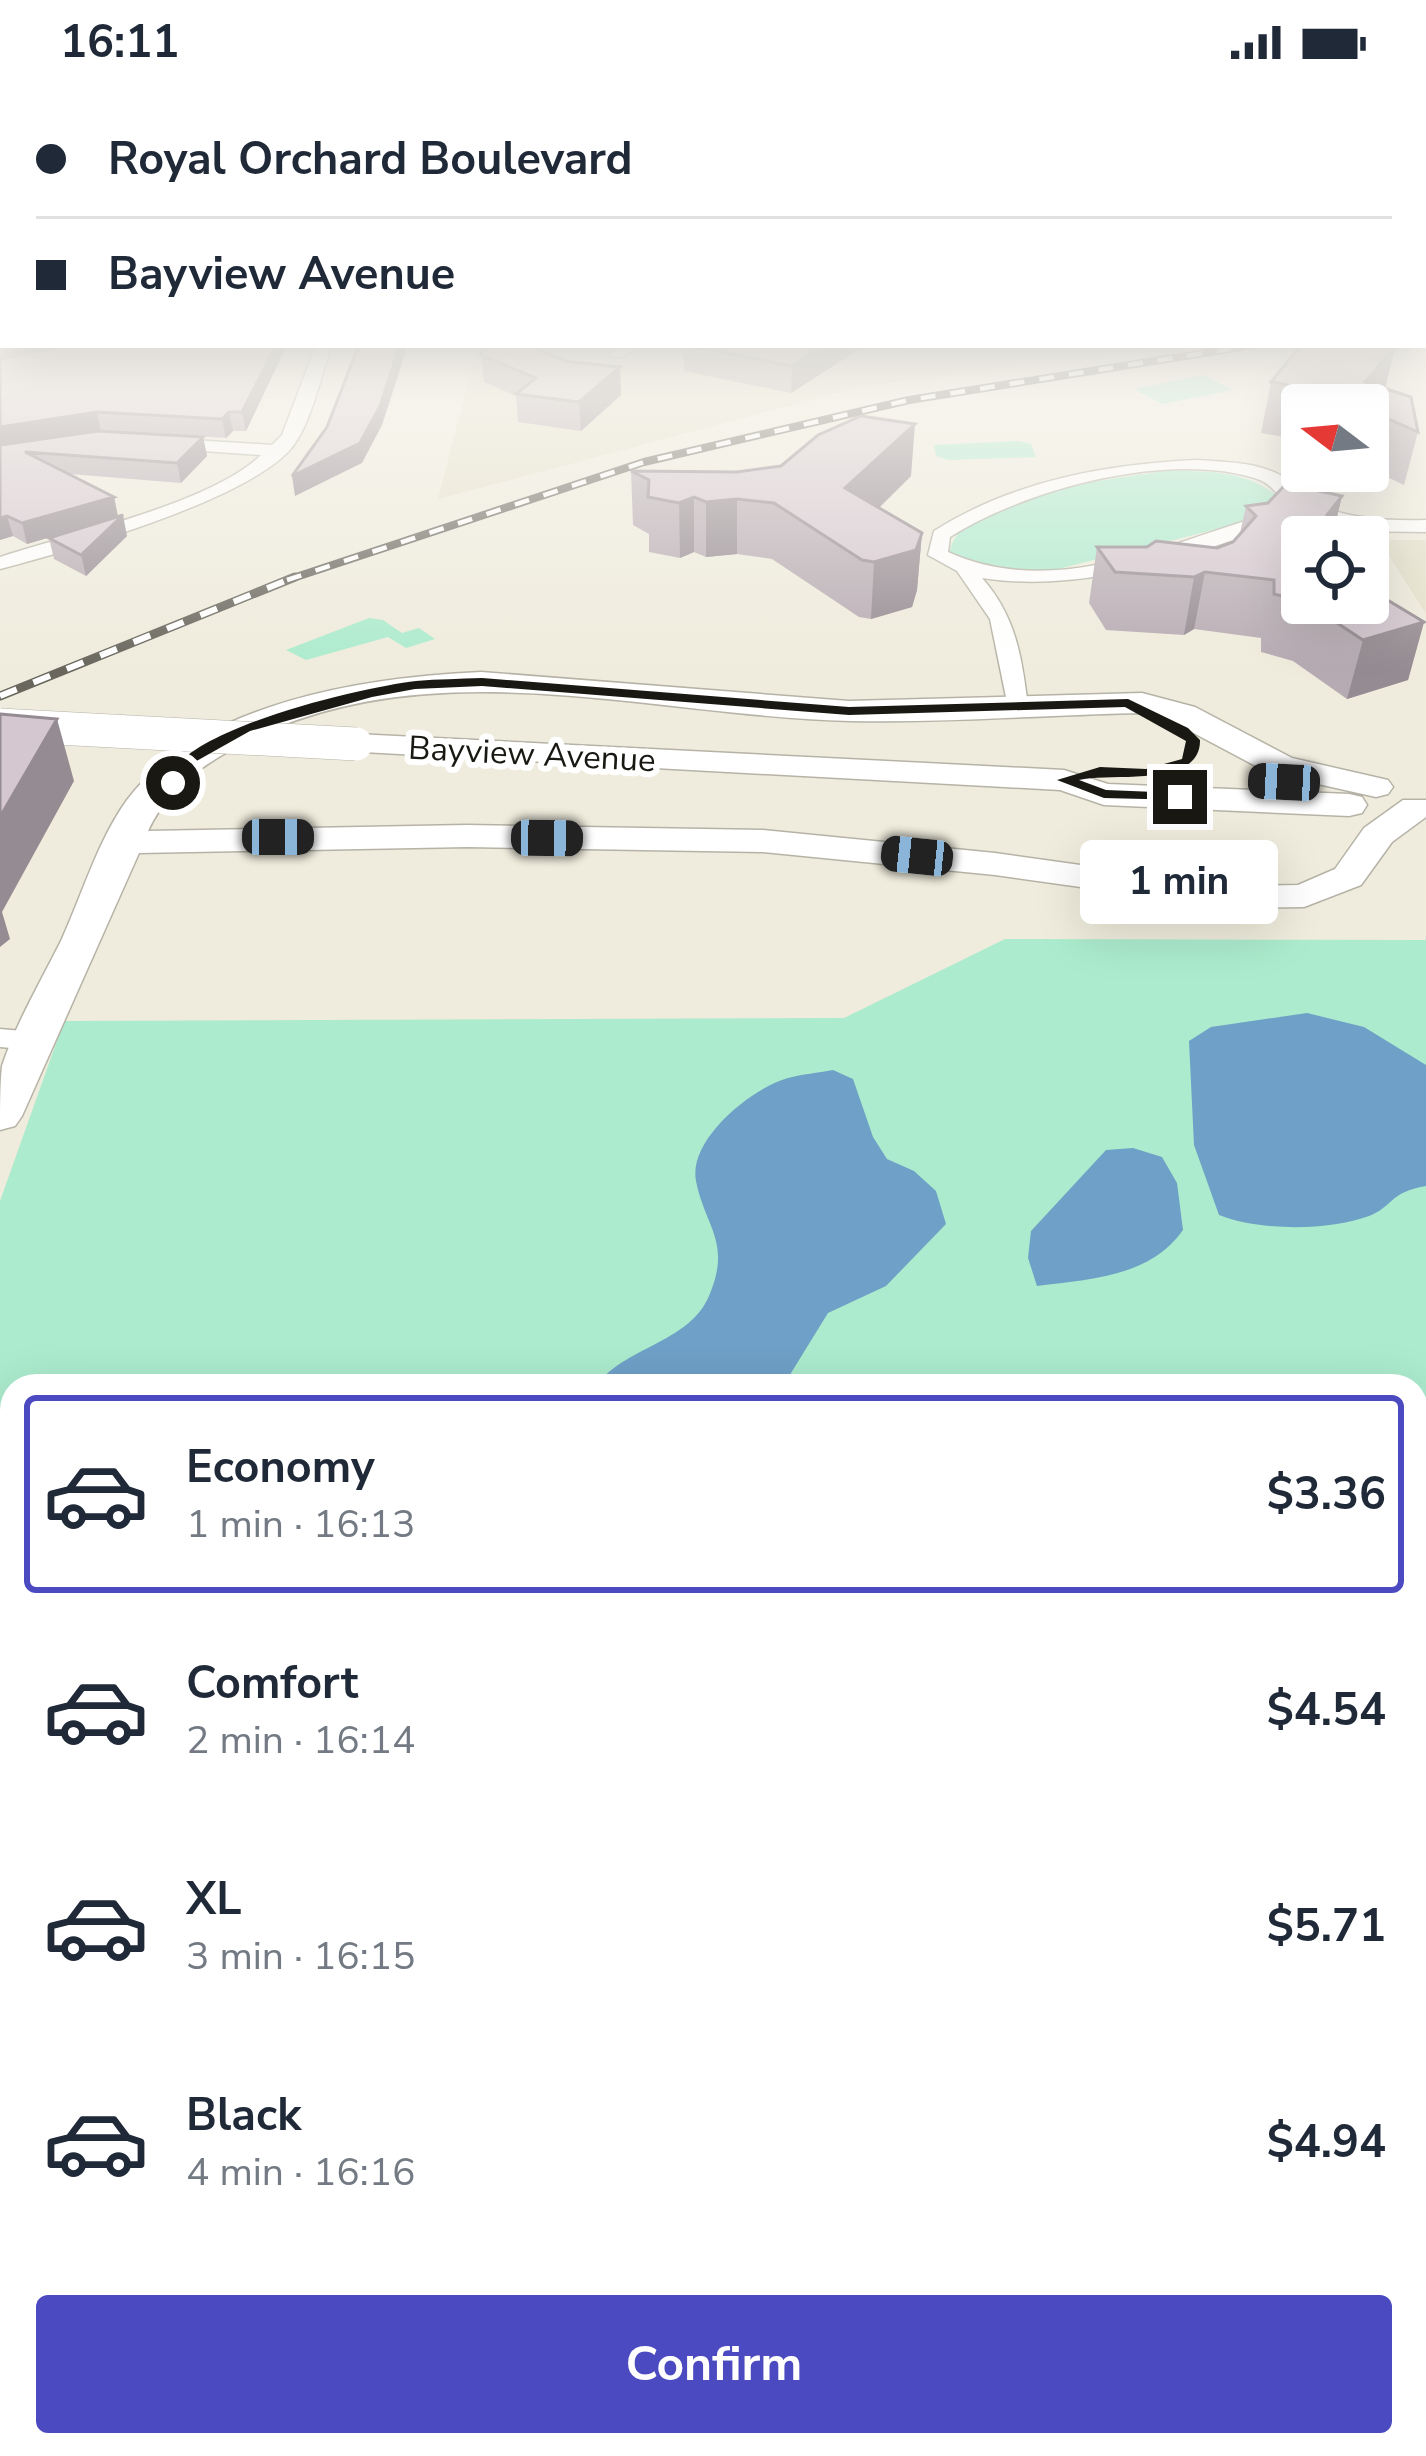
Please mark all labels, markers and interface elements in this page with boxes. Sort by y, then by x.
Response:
text: 16:11 [60,12,179,73]
text: Royal Orchard Boulevard [108,129,633,190]
text: Bayview Avenue [108,244,455,305]
north arrow [1281,384,1389,492]
map controls [1281,384,1389,624]
button: locate [1281,516,1389,624]
street label: Bayview Avenue [407,726,657,783]
route start [146,756,200,810]
car [1247,762,1321,802]
route end [1153,770,1207,824]
car [242,819,314,855]
car [511,819,583,857]
car [879,834,955,878]
callout: 1 min [1081,839,1279,923]
text: 1 min [1129,855,1229,908]
text: Economy [186,1437,375,1498]
icon: car [42,1440,150,1548]
text: $3.36 [1267,1464,1386,1525]
text: 1 min · 16:13 [186,1498,415,1551]
text: Comfort [186,1653,358,1714]
icon: car [42,1656,150,1764]
text: $4.54 [1267,1680,1386,1741]
text: 2 min · 16:14 [186,1714,415,1767]
text: XL [186,1869,242,1930]
icon: car [42,1872,150,1980]
text: $5.71 [1267,1896,1386,1957]
text: 3 min · 16:15 [186,1930,415,1983]
text: Black [186,2085,301,2146]
icon: car [42,2088,150,2196]
text: $4.94 [1267,2112,1386,2173]
text: 4 min · 16:16 [186,2146,415,2199]
button: Confirm [36,2295,1392,2433]

